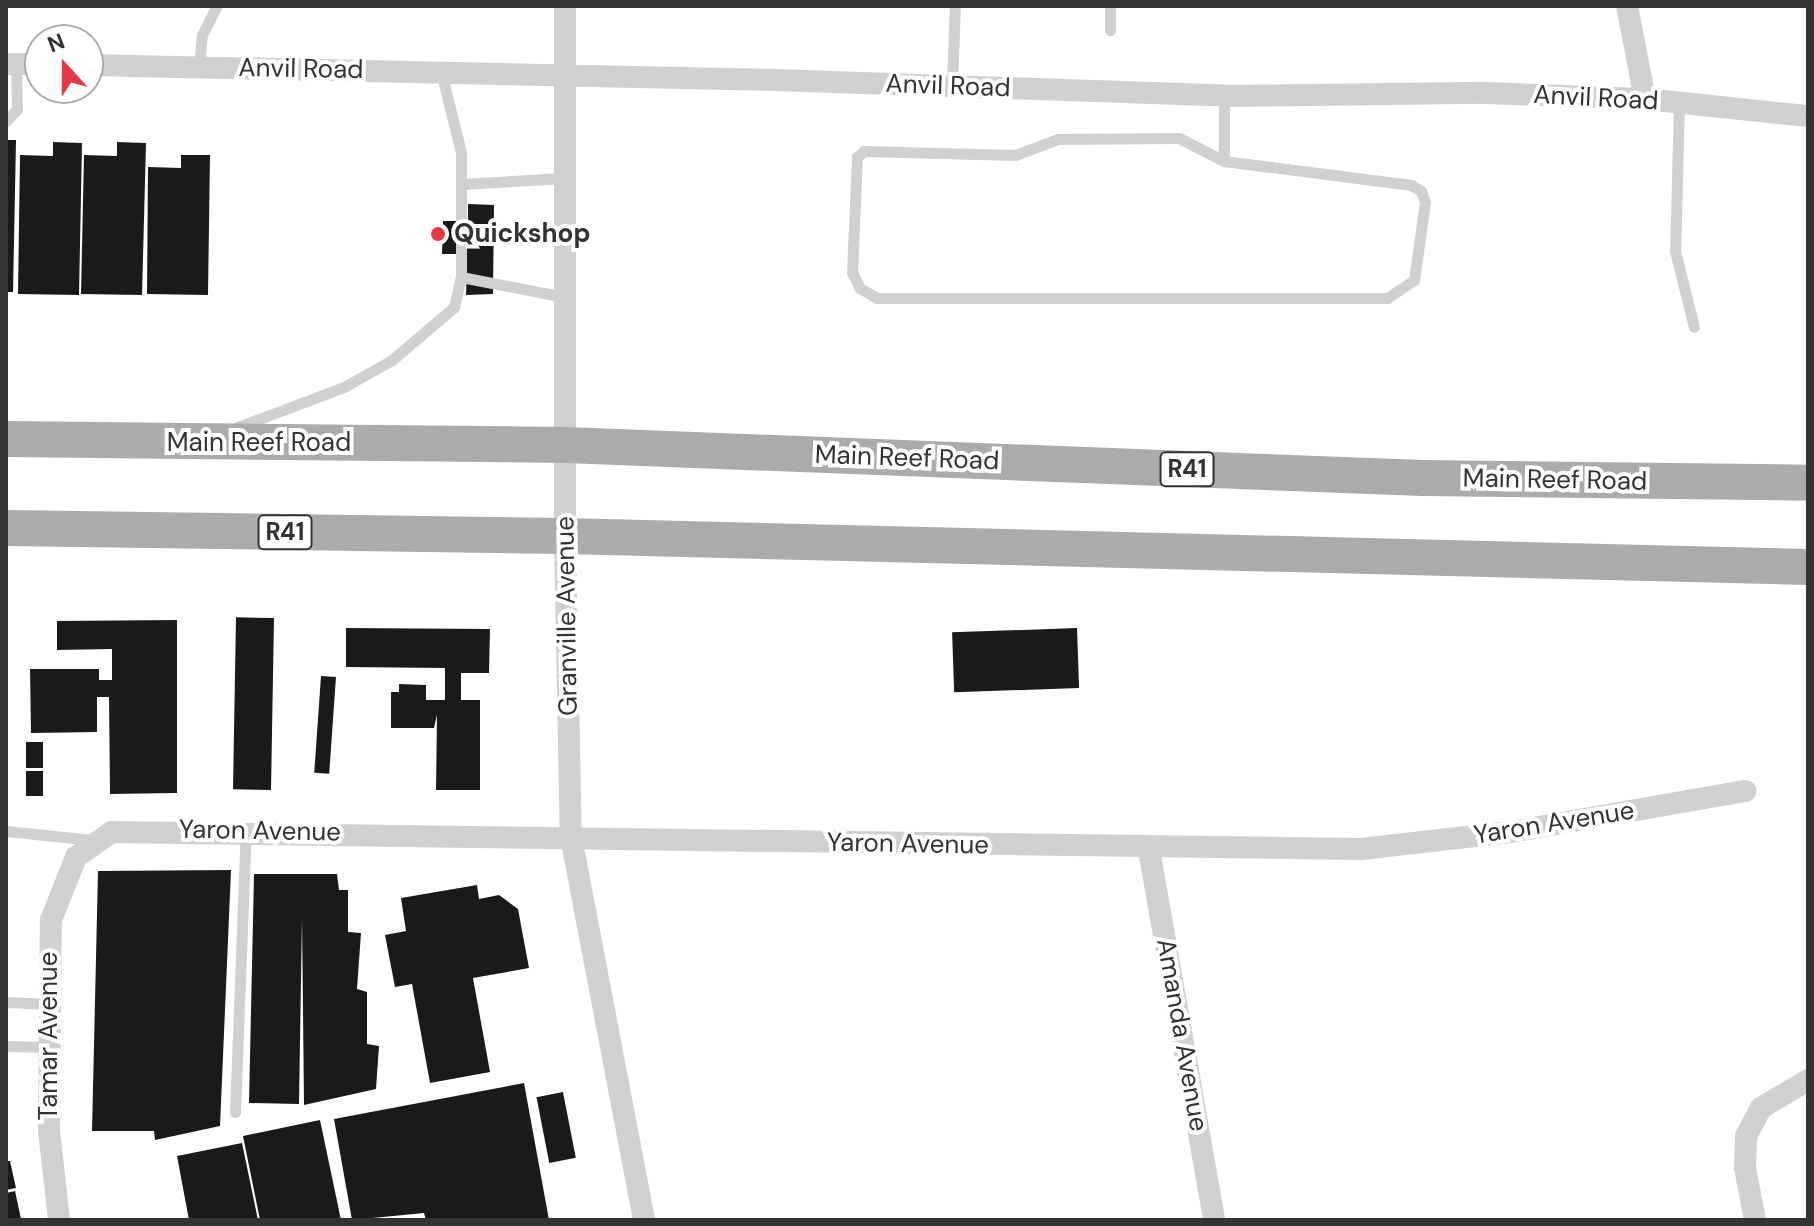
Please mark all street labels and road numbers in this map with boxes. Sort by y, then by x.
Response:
street label: Anvil Road [238,52,364,86]
street label: Anvil Road [885,68,1011,104]
street label: Anvil Road [1533,79,1659,117]
street label: Main Reef Road [167,427,351,459]
street label: Main Reef Road [814,439,1000,477]
road number: R41 [1159,449,1215,489]
street label: Main Reef Road [1462,463,1648,497]
road number: R41 [257,512,313,552]
street label: Granville Avenue [550,516,584,716]
street label: Yaron Avenue [1472,795,1636,851]
street label: Yaron Avenue [179,814,341,848]
street label: Yaron Avenue [827,827,989,861]
street label: Amanda Avenue [1150,936,1214,1134]
street label: Tamar Avenue [33,952,65,1120]

